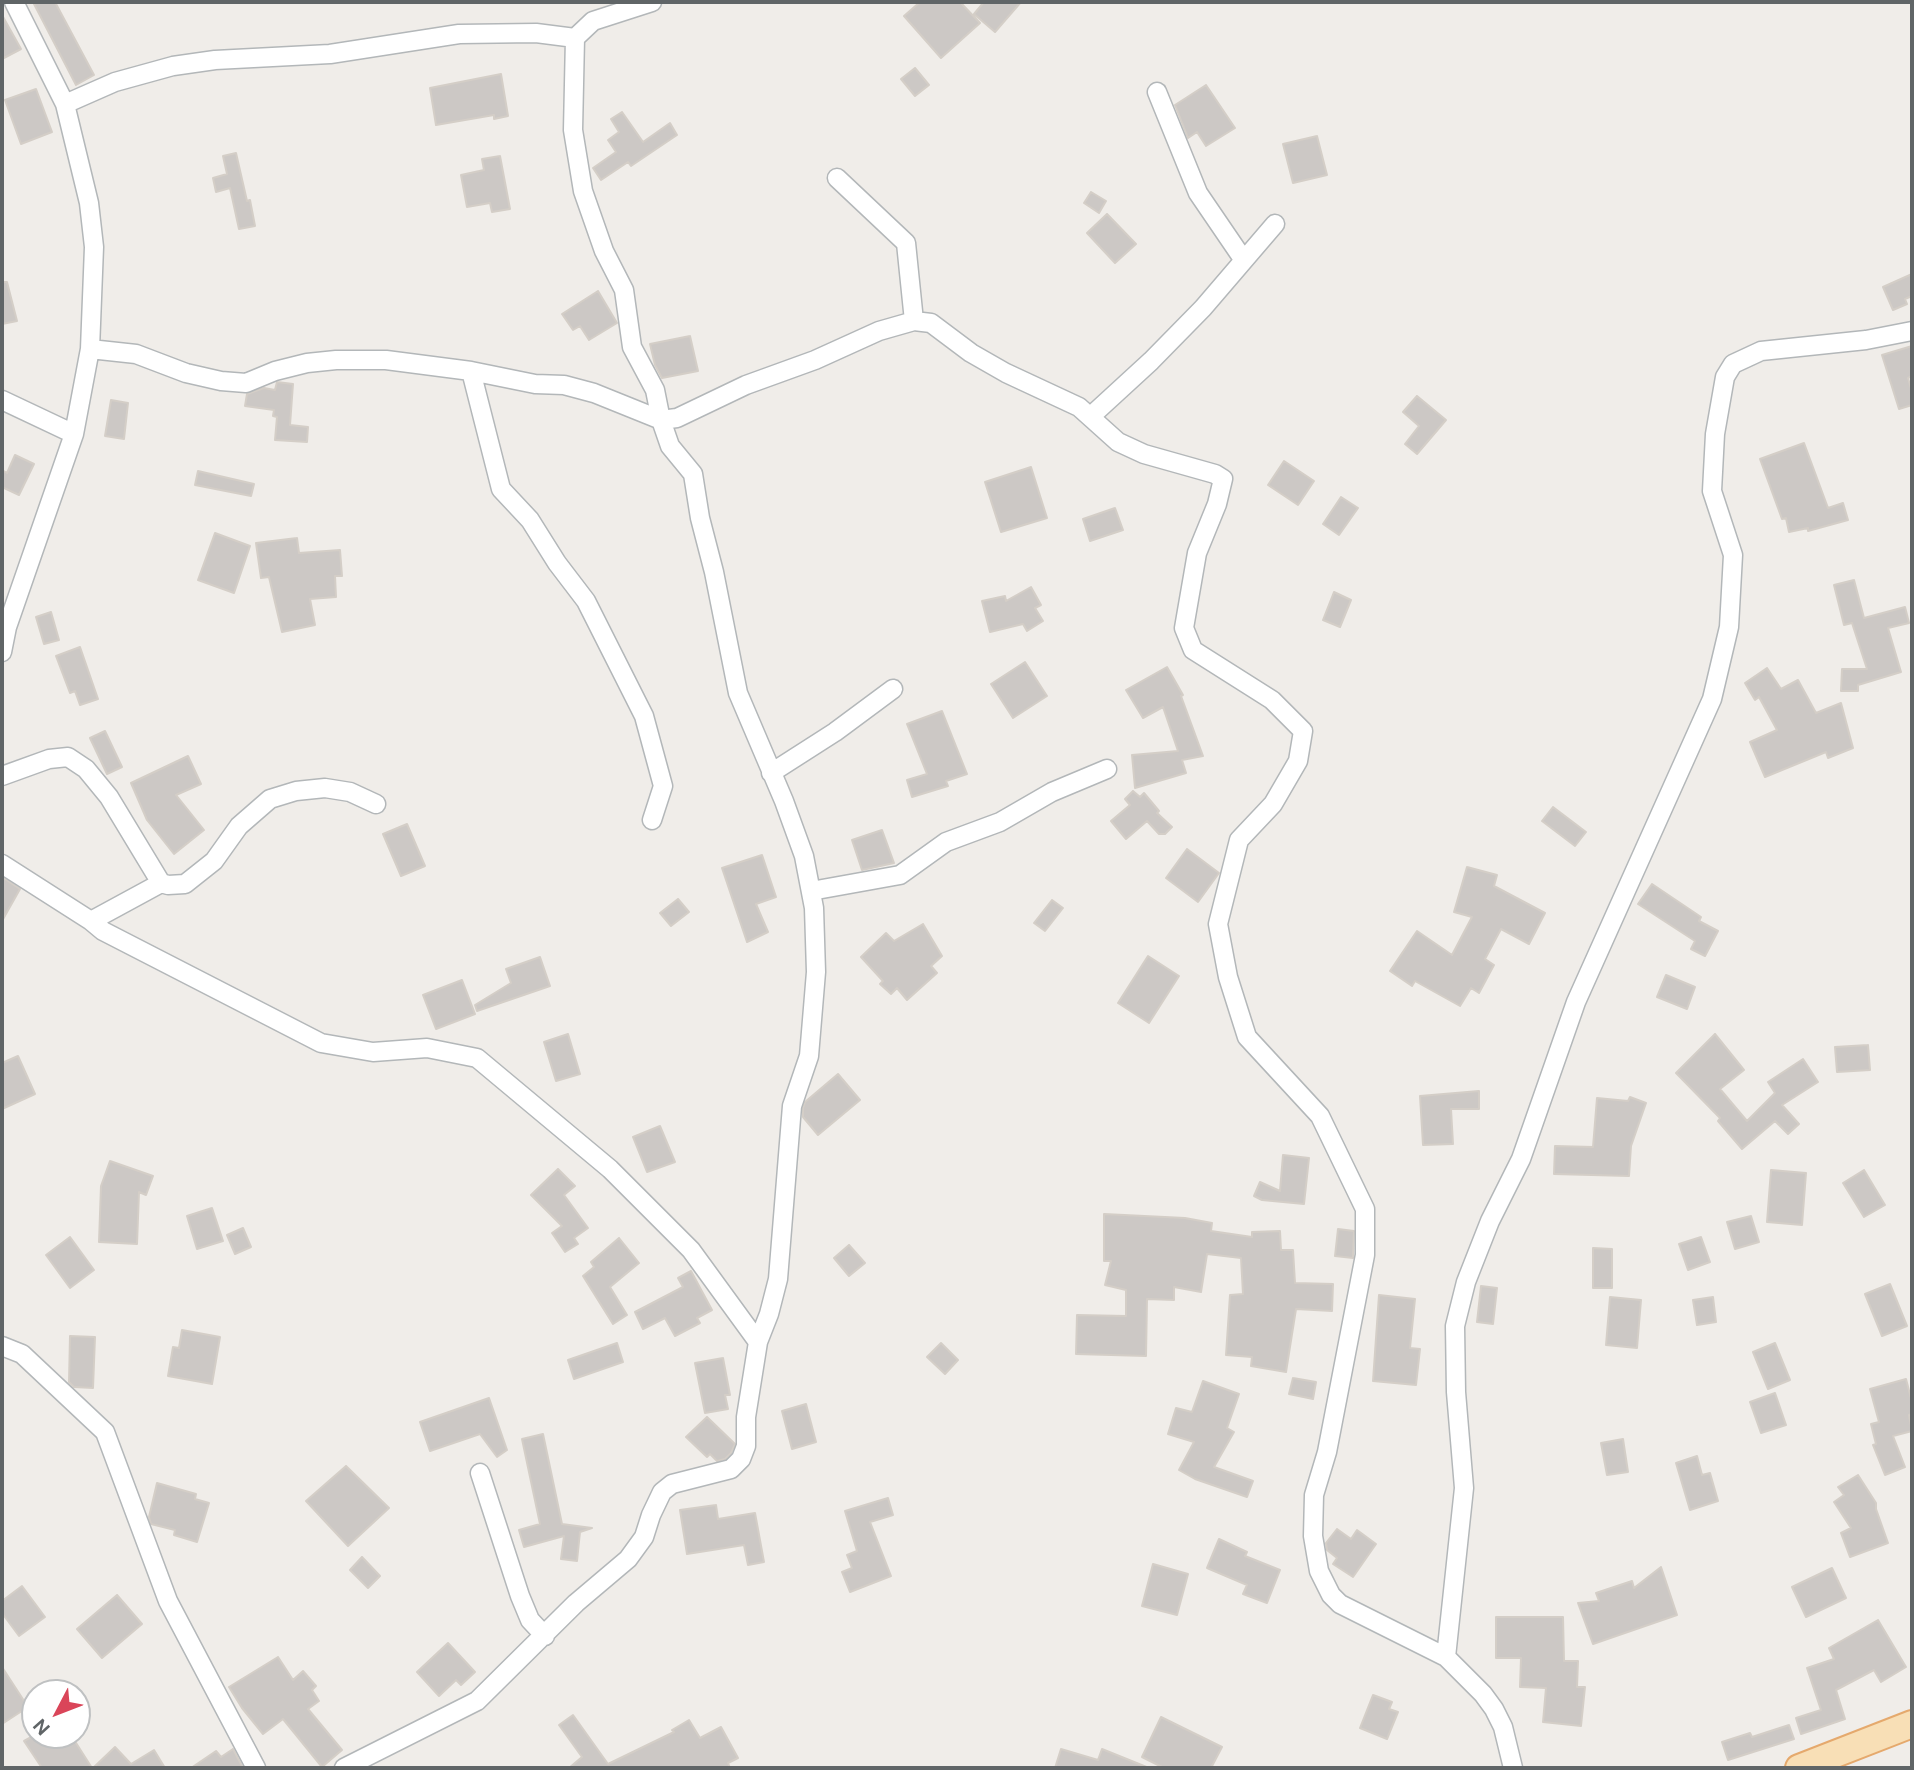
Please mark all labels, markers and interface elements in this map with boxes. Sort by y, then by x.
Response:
north arrow [21,1679,91,1749]
text: N [28,1714,55,1741]

